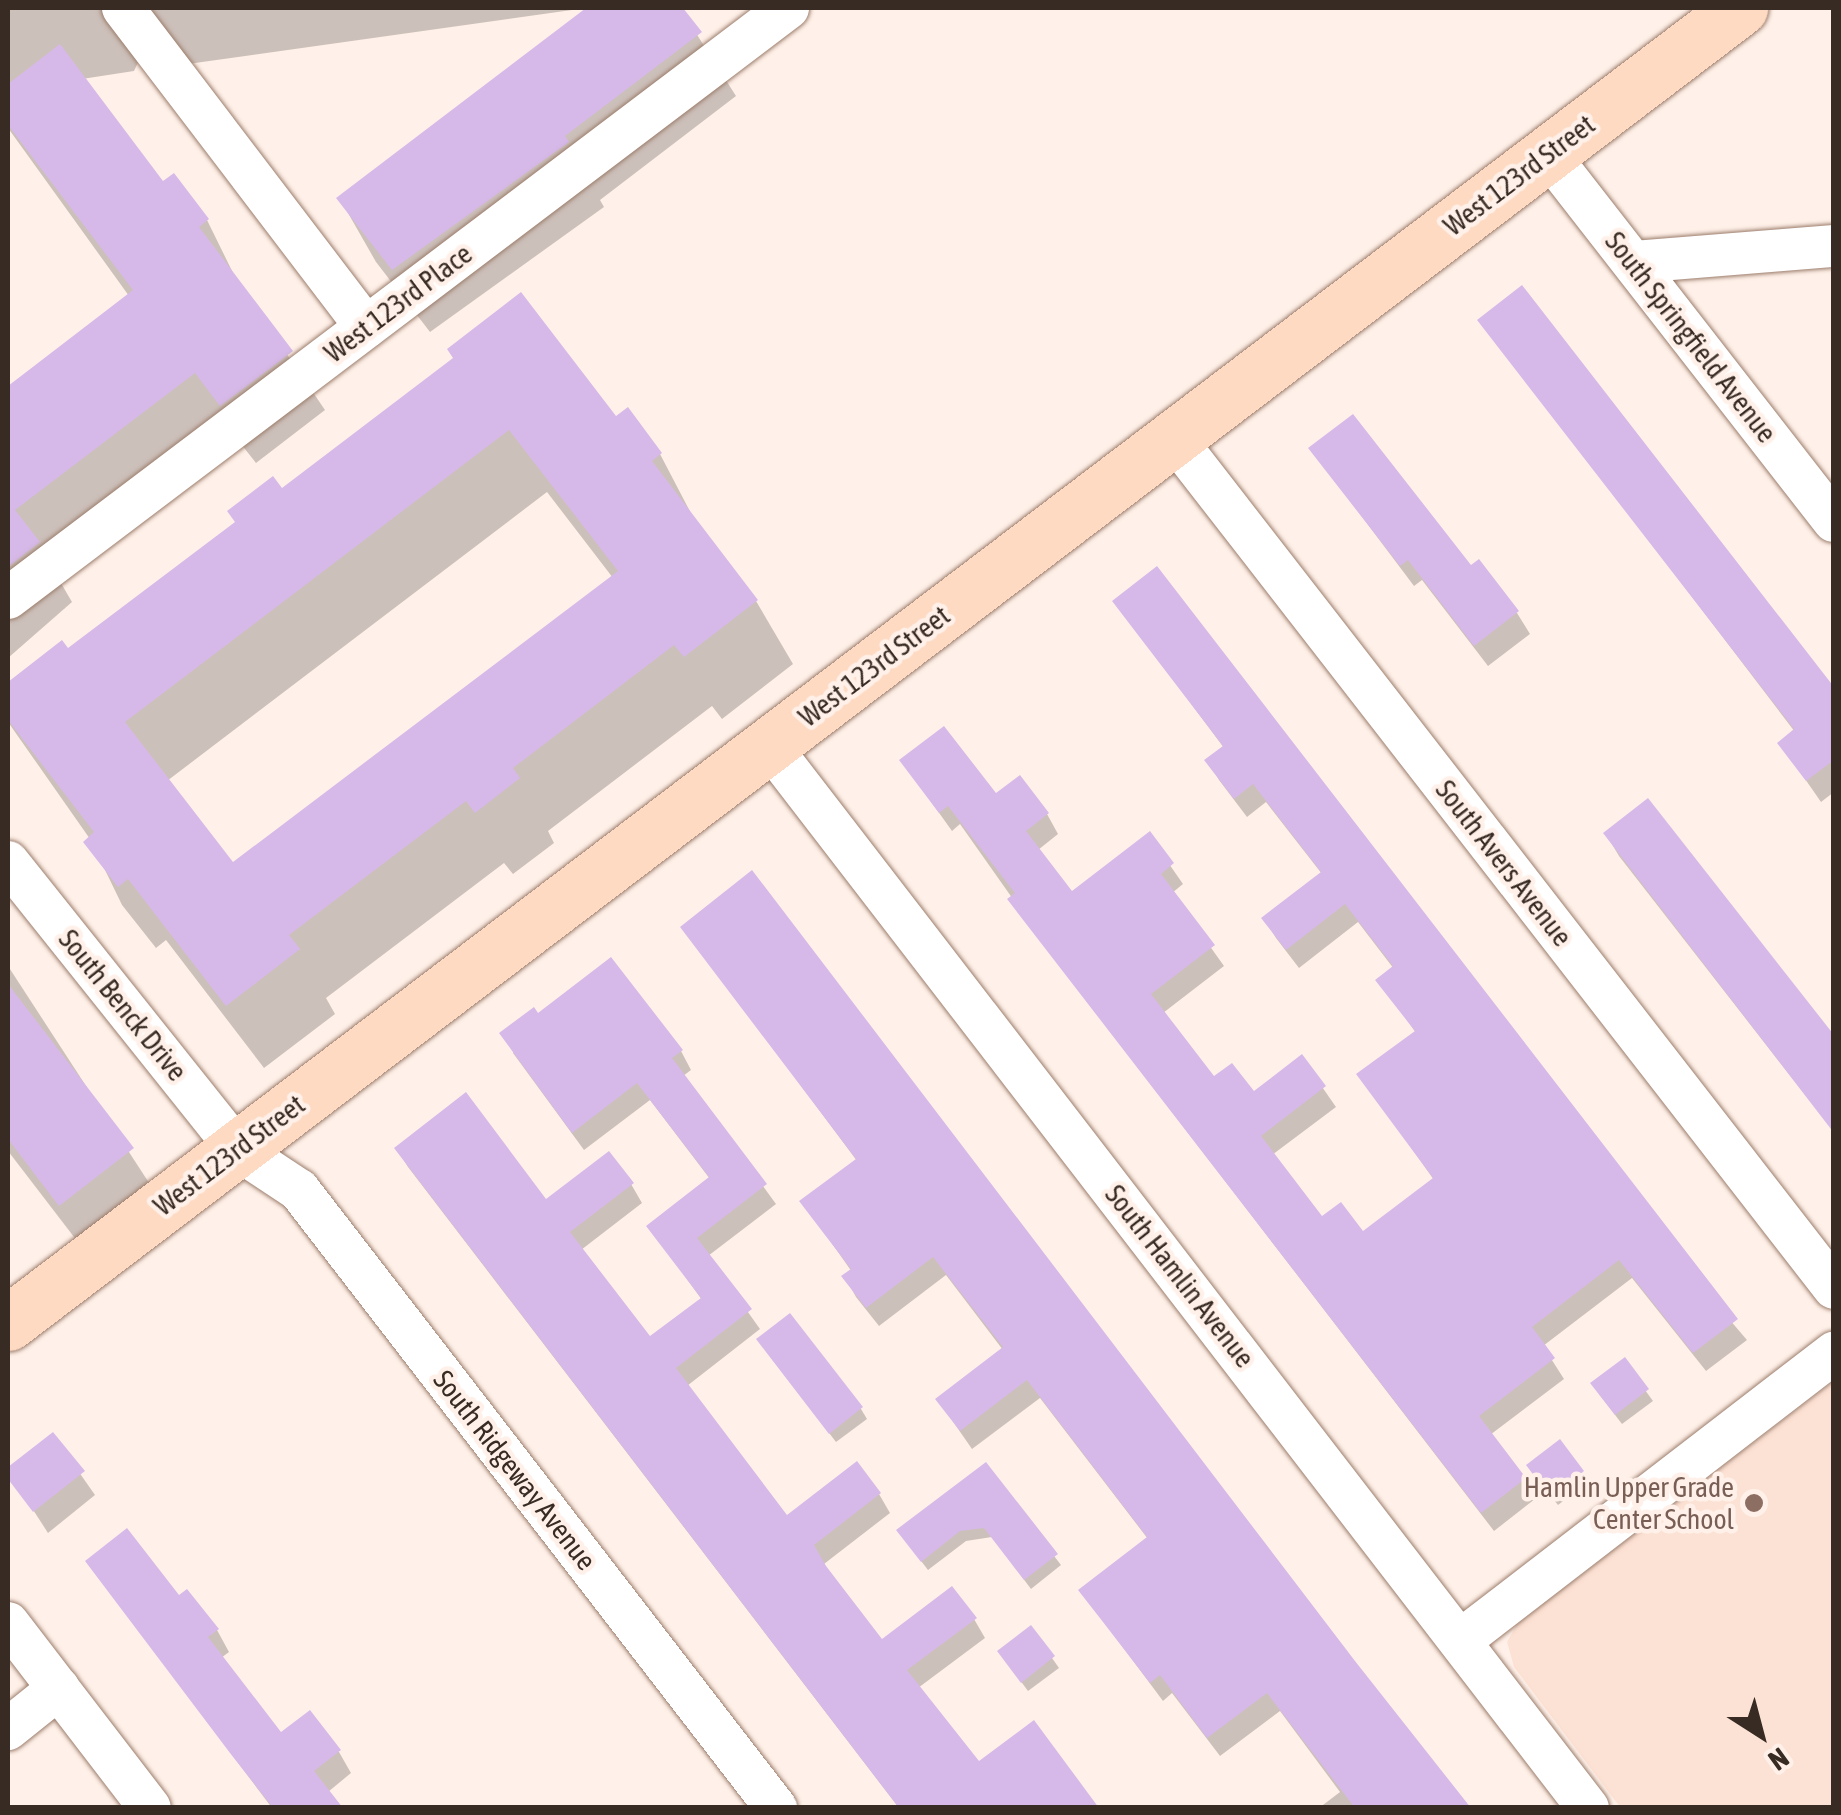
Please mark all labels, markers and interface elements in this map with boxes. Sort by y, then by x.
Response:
street label: West 123rd Street [1437,107,1601,243]
street label: South Springfield Avenue [1598,225,1784,449]
street label: West 123rd Place [318,237,478,369]
street label: West 123rd Street [792,598,956,734]
street label: South Avers Avenue [1429,773,1579,953]
street label: South Benck Drive [52,923,194,1087]
street label: West 123rd Street [147,1087,311,1223]
street label: South Hamlin Avenue [1098,1178,1262,1374]
street label: South Ridgeway Avenue [427,1364,603,1576]
place label: Hamlin Upper Grade Center School [1524,1470,1734,1536]
marker: Hamlin Upper Grade Center School [1743,1492,1765,1514]
north arrow [1711,1685,1811,1785]
text: N [1763,1741,1795,1777]

